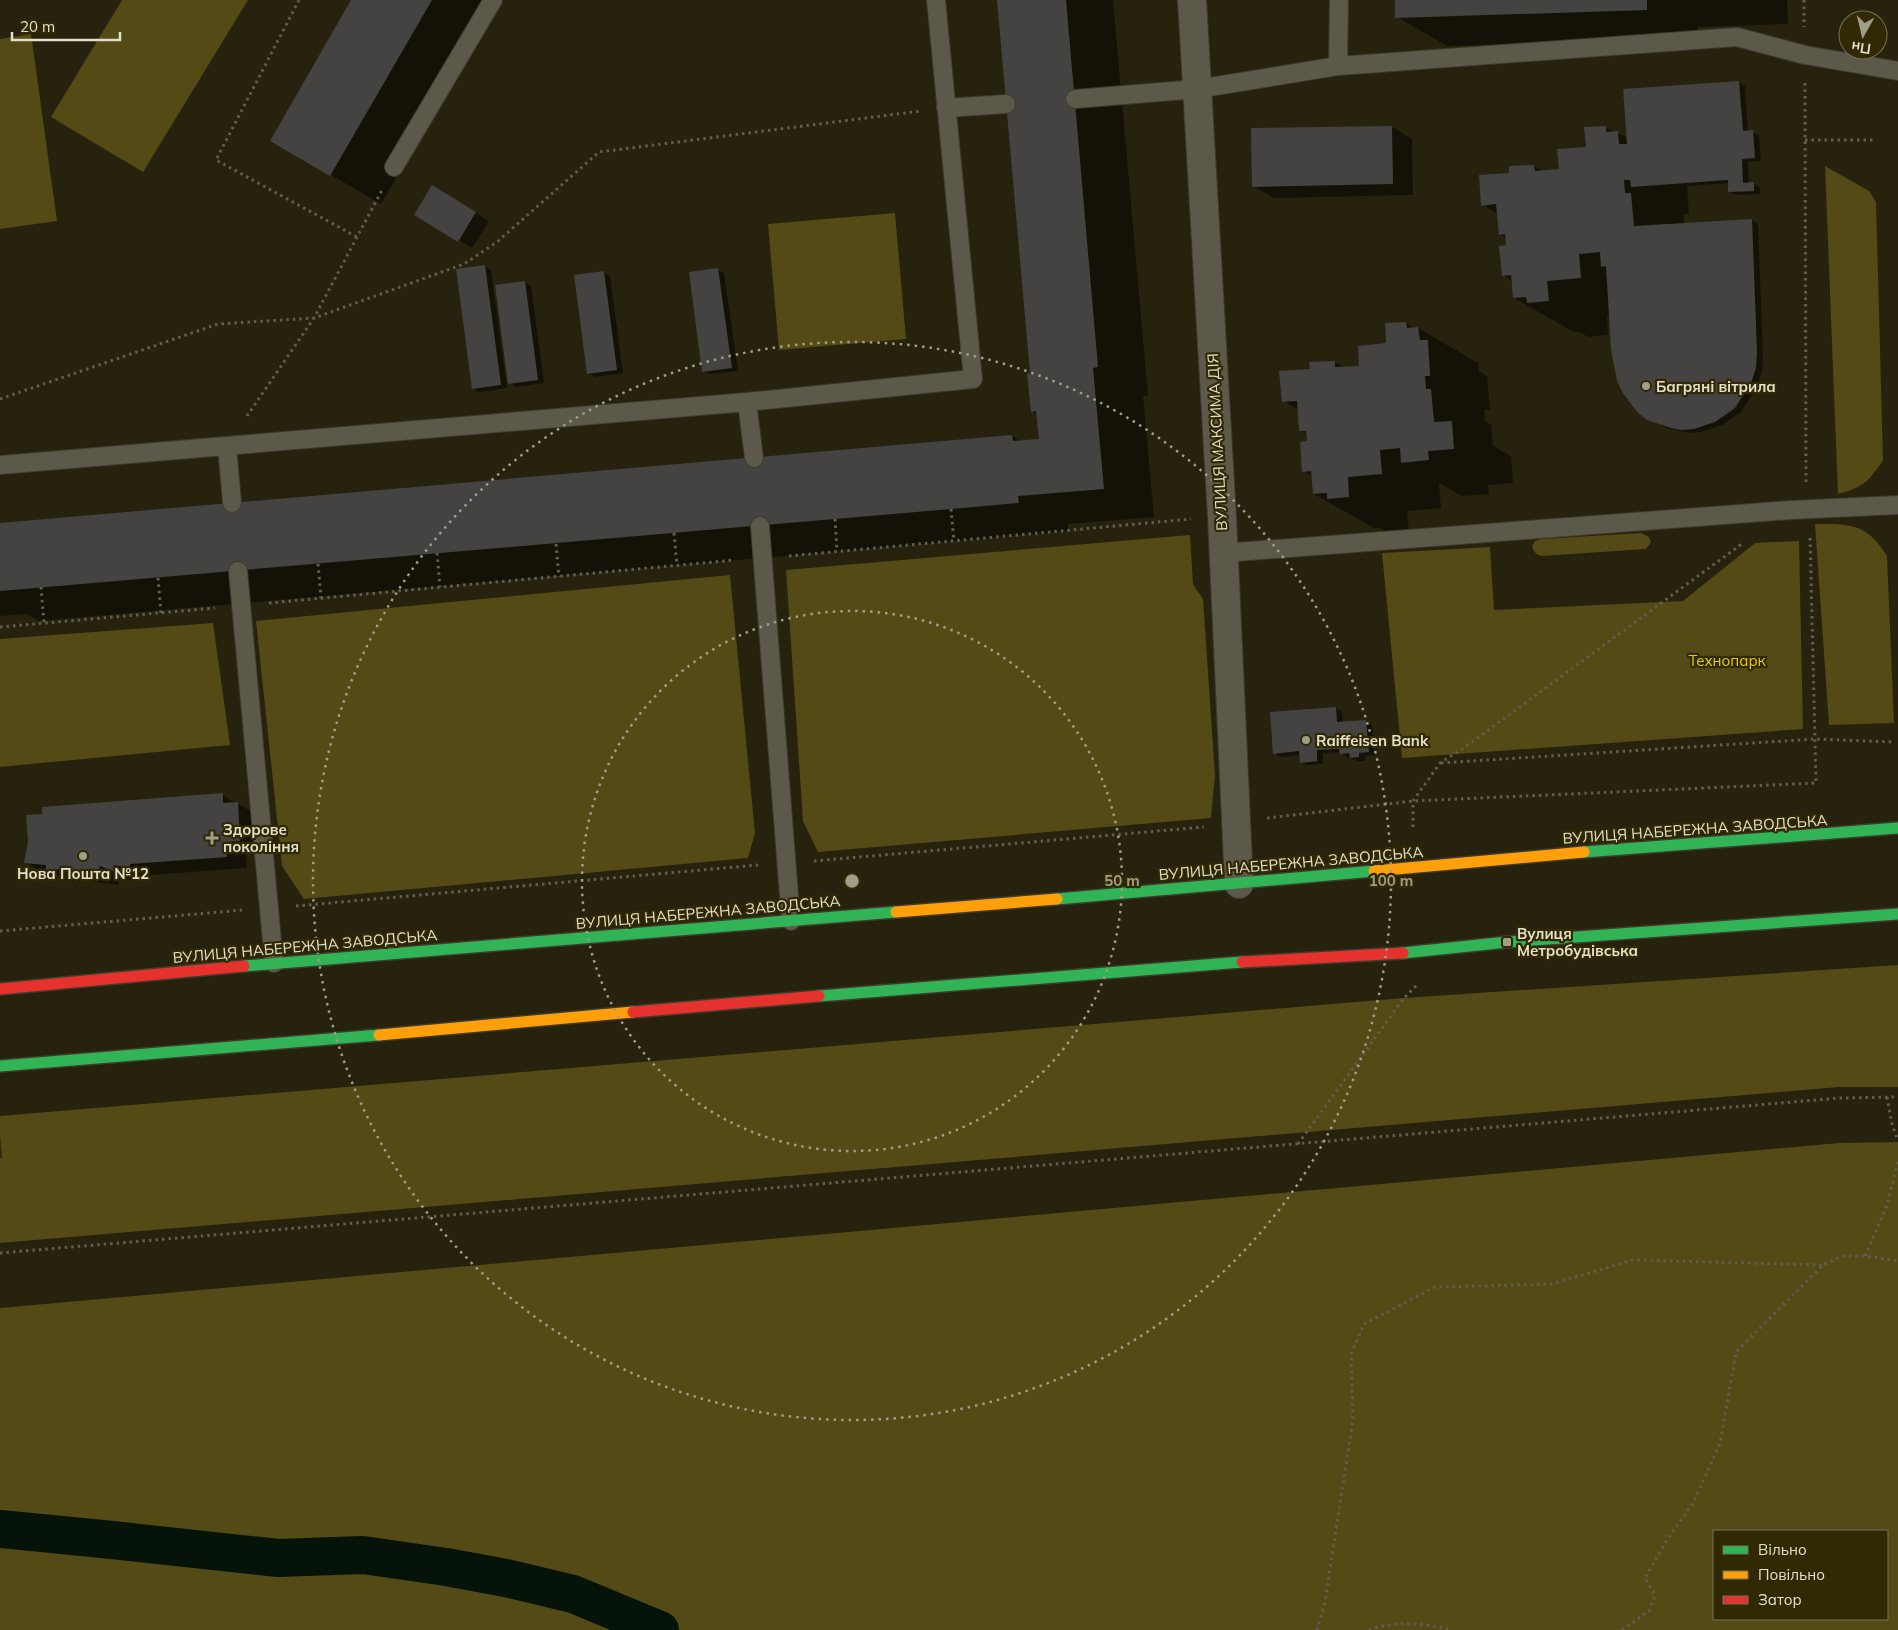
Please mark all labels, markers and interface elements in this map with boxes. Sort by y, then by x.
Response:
scale bar [12,10,120,42]
north arrow [1838,10,1888,60]
text: 20 m [20,17,55,36]
text: Пн [1850,38,1872,58]
street label: ВУЛИЦЯ МАКСИМА ДІЯ [1203,353,1231,531]
place label: Багряні вітрила [1656,377,1776,396]
marker: Багряні вітрила [1640,380,1652,392]
park label: Технопарк [1688,651,1767,670]
place label: Raiffeisen Bank [1316,731,1429,750]
marker: Raiffeisen Bank [1300,734,1312,746]
street label: ВУЛИЦЯ НАБЕРЕЖНА ЗАВОДСЬКА [1562,810,1828,848]
place label: Здорове покоління [223,820,299,856]
marker: Здорове покоління [205,831,219,845]
street label: ВУЛИЦЯ НАБЕРЕЖНА ЗАВОДСЬКА [1158,842,1424,884]
marker: Нова Пошта №12 [77,850,89,862]
place label: Нова Пошта №12 [17,864,149,883]
text: 50 m [1104,871,1140,890]
text: 100 m [1369,871,1413,890]
centre of rings [843,872,861,890]
street label: ВУЛИЦЯ НАБЕРЕЖНА ЗАВОДСЬКА [575,891,841,933]
place label: Вулиця Метробудівська [1517,924,1638,960]
street label: ВУЛИЦЯ НАБЕРЕЖНА ЗАВОДСЬКА [172,925,438,967]
marker: Вулиця Метробудівська [1501,936,1513,948]
legend [1713,1530,1888,1620]
text: Вільно [1758,1540,1807,1559]
text: Повільно [1758,1565,1825,1584]
text: Затор [1758,1590,1802,1609]

